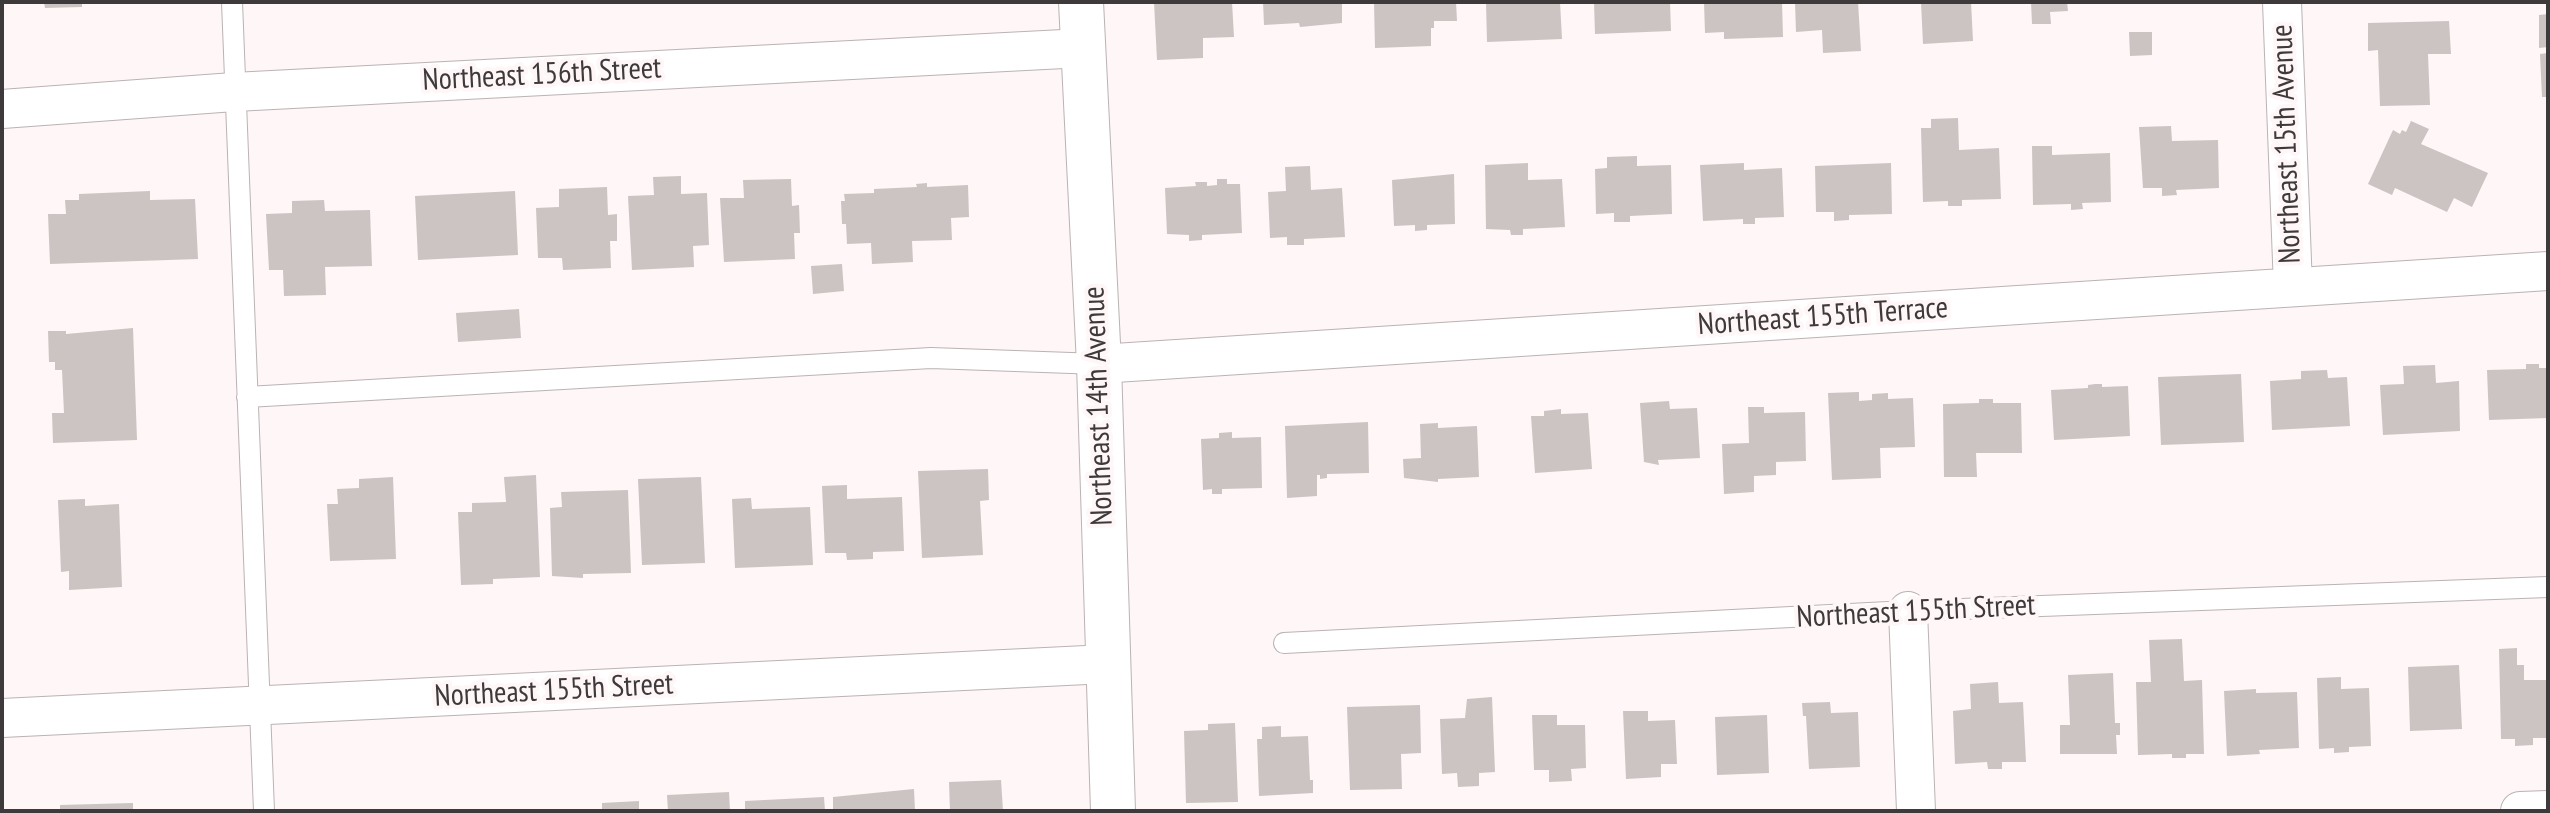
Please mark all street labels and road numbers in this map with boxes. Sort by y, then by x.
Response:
street label: Northeast 15th Avenue [2265,24,2309,264]
street label: Northeast 156th Street [422,51,662,99]
street label: Northeast 14th Avenue [1077,286,1121,526]
street label: Northeast 155th Terrace [1697,290,1949,344]
street label: Northeast 155th Street [1796,588,2036,636]
street label: Northeast 155th Street [434,667,674,715]

